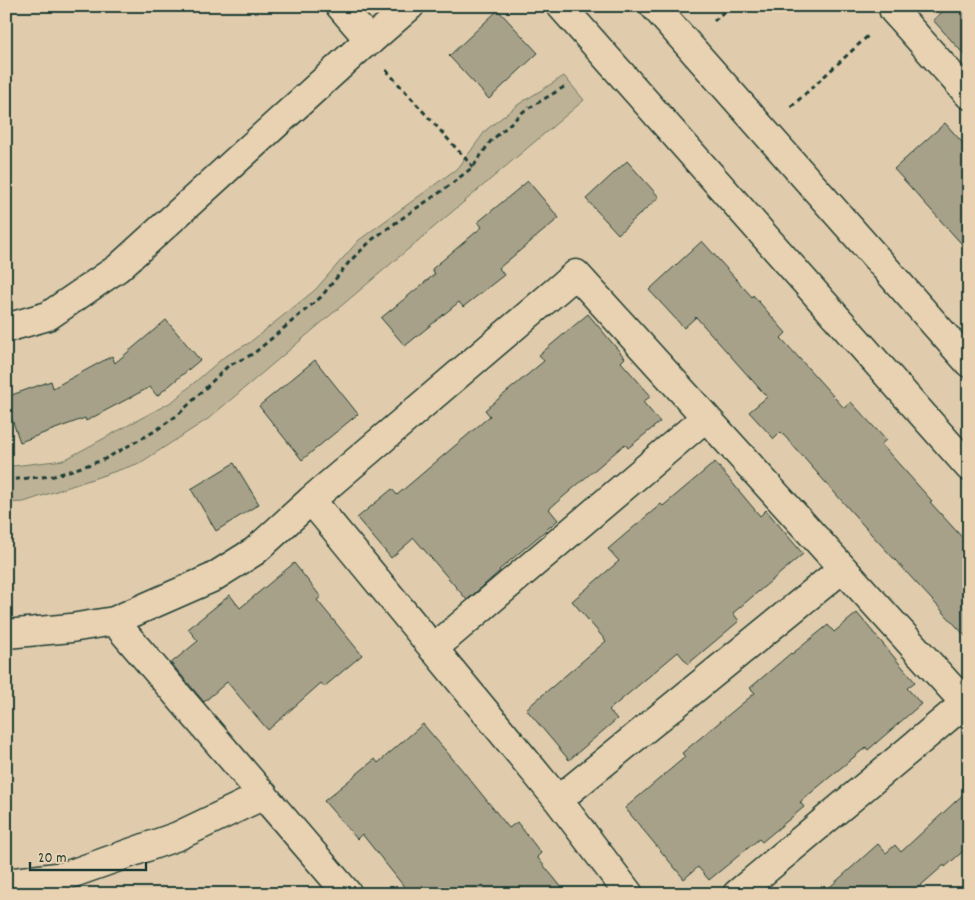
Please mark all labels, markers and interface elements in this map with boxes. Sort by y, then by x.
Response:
scale bar [30,840,146,872]
text: 20 m [38,848,66,870]

